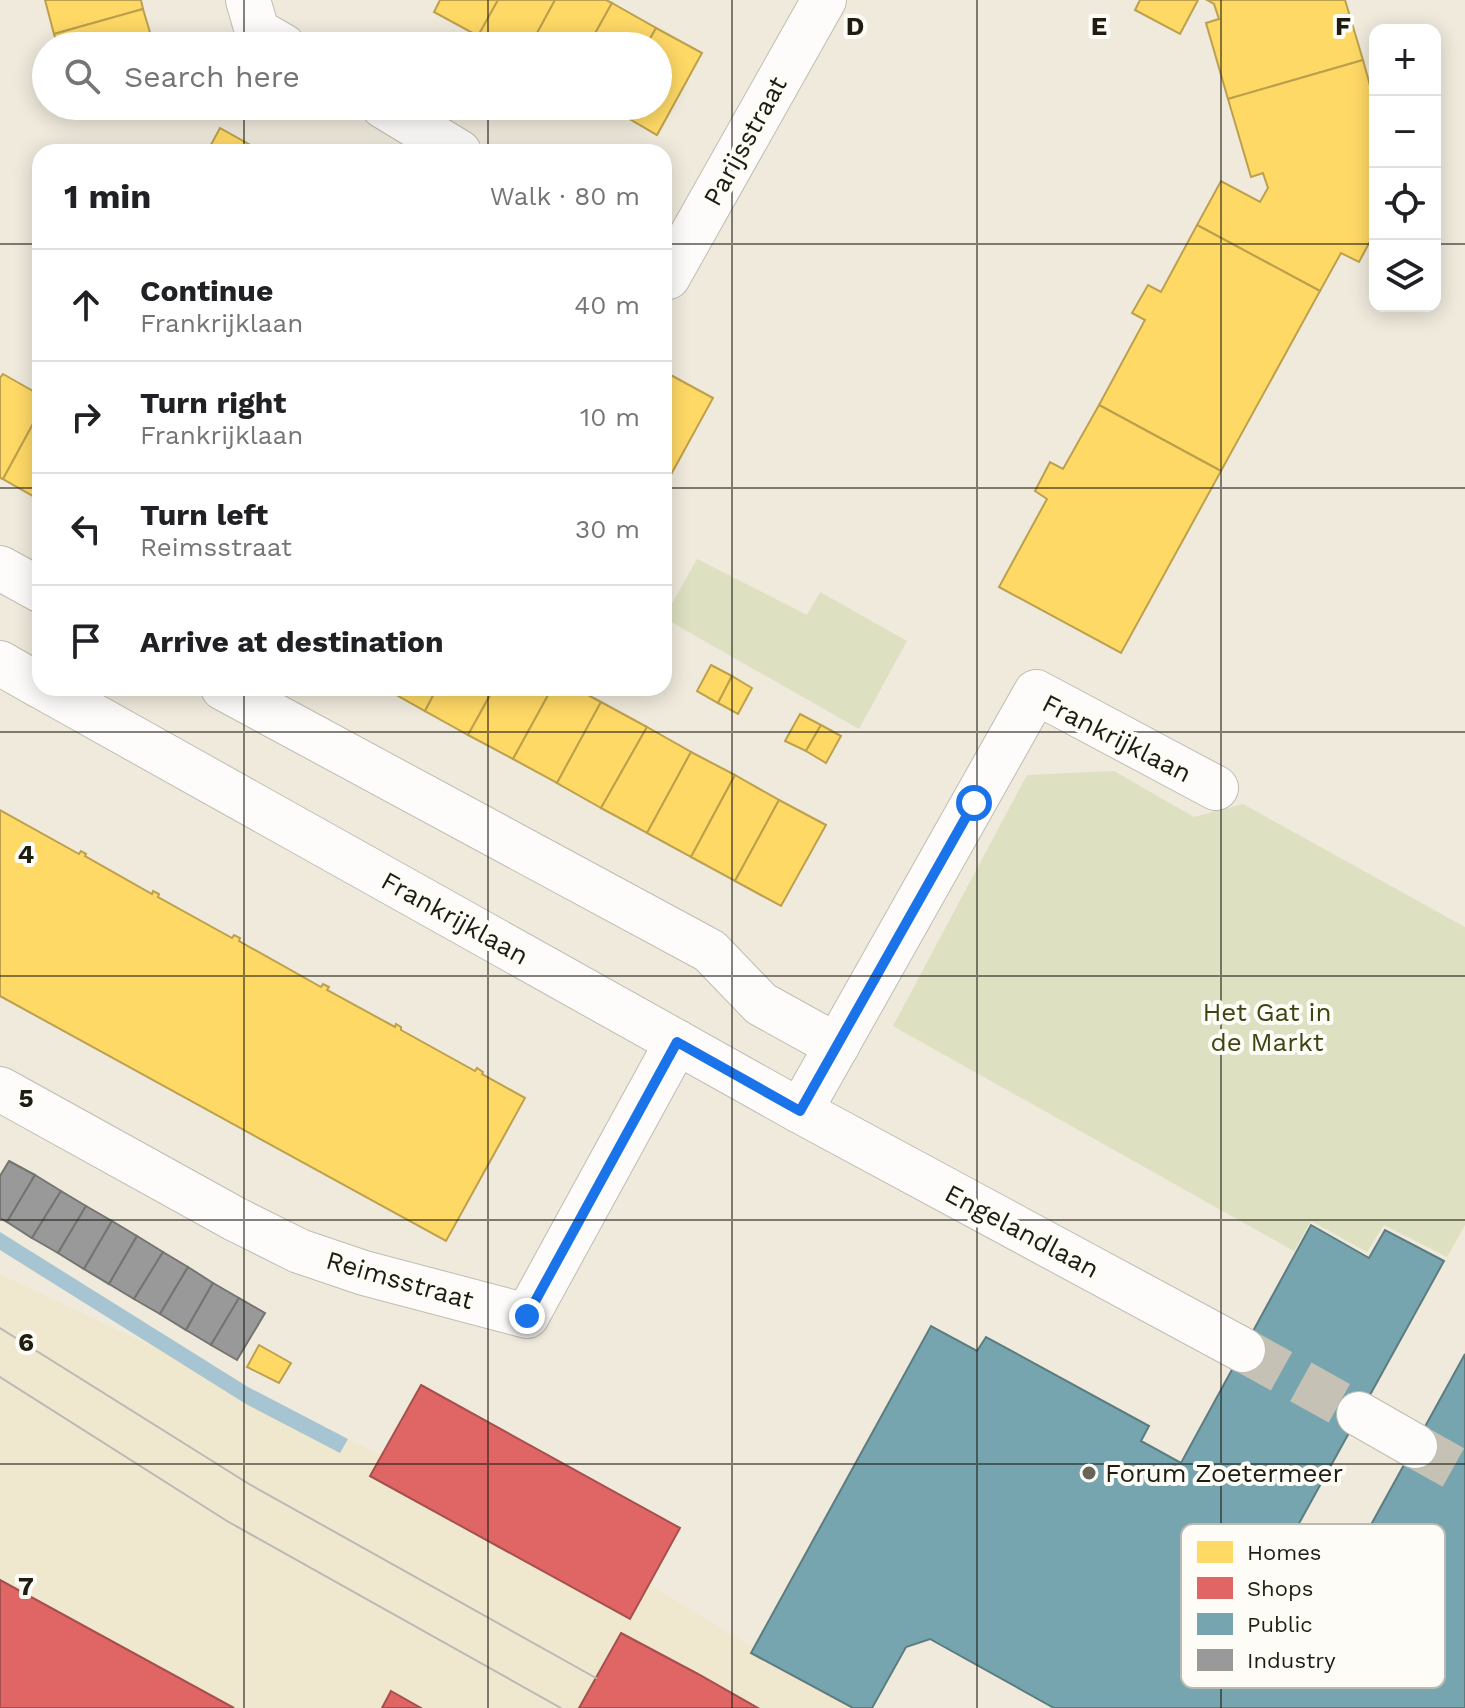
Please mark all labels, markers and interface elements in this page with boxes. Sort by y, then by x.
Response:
text: D [846,11,864,41]
text: E [1091,11,1107,41]
text: F [1335,11,1351,41]
map controls [1369,24,1441,312]
button: + [1369,24,1441,96]
search box [32,32,672,120]
icon: search [60,54,104,98]
text: Search here [124,59,300,94]
street label: Parijsstraat [697,71,793,211]
button: − [1369,96,1441,168]
button: locate [1369,168,1441,240]
text: 1 min [64,176,151,216]
text: Walk · 80 m [490,181,640,211]
button: layers [1369,240,1441,312]
text: Continue [140,273,273,308]
icon: ahead [64,283,108,327]
text: 40 m [574,290,640,320]
text: Frankrijklaan [140,308,303,338]
text: Turn right [140,385,286,420]
icon: right [64,395,108,439]
text: 10 m [580,402,640,432]
text: Frankrijklaan [140,420,303,450]
text: Turn left [140,497,268,532]
icon: left [64,507,108,551]
text: 30 m [575,514,640,544]
text: Reimsstraat [140,532,292,562]
icon: arrive [64,619,108,663]
text: Arrive at destination [140,624,444,659]
street label: Frankrijklaan [1037,688,1197,788]
route start [956,785,992,821]
text: 4 [18,839,35,869]
street label: Frankrijklaan [376,865,534,971]
park label: Het Gat in de Markt [1202,997,1332,1057]
text: 5 [18,1083,34,1113]
street label: Engelandlaan [940,1178,1104,1284]
street label: Reimsstraat [323,1245,477,1315]
route end [509,1298,545,1334]
text: 6 [18,1327,34,1357]
place label: Forum Zoetermeer [1105,1458,1343,1488]
marker: Forum Zoetermeer [1080,1464,1098,1482]
legend [1181,1524,1445,1688]
text: Homes [1247,1540,1321,1565]
text: 7 [18,1571,34,1601]
text: Shops [1247,1576,1313,1601]
text: Public [1247,1612,1313,1637]
text: Industry [1247,1648,1336,1673]

